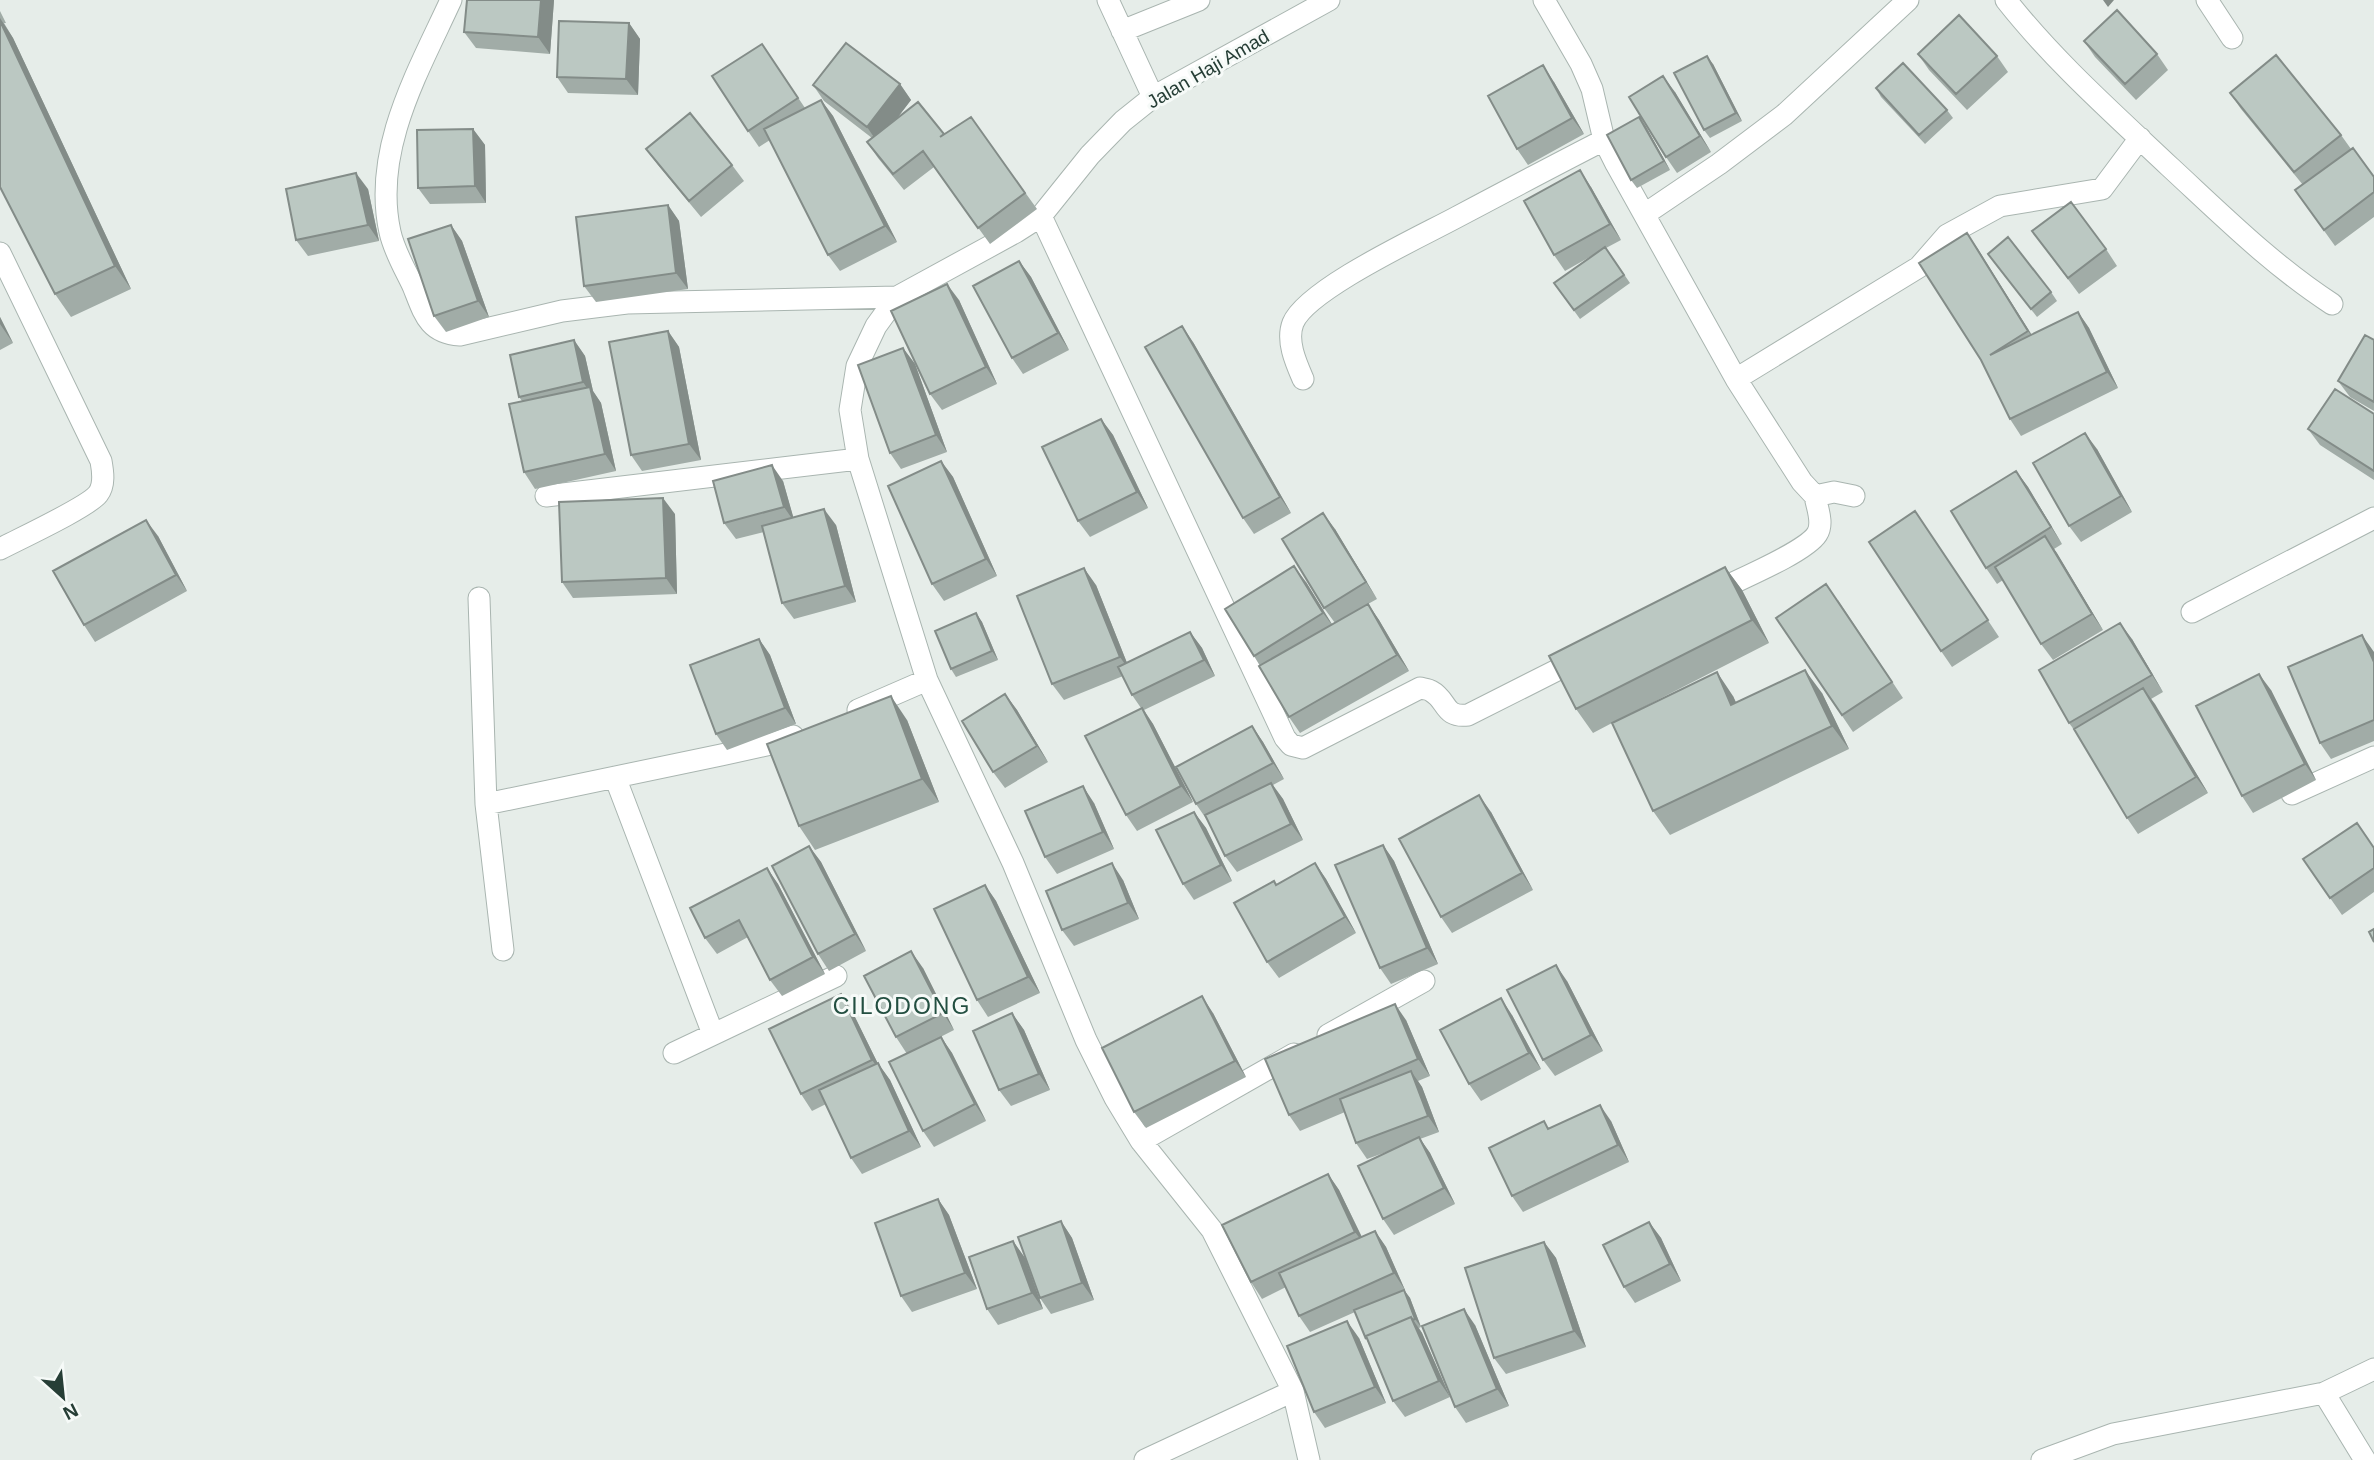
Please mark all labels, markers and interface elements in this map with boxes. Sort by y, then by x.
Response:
street label: Jalan Haji Amad [1143,26,1273,112]
district label: CILODONG [833,993,971,1019]
north arrow [28,1362,98,1432]
text: N [60,1399,81,1424]

